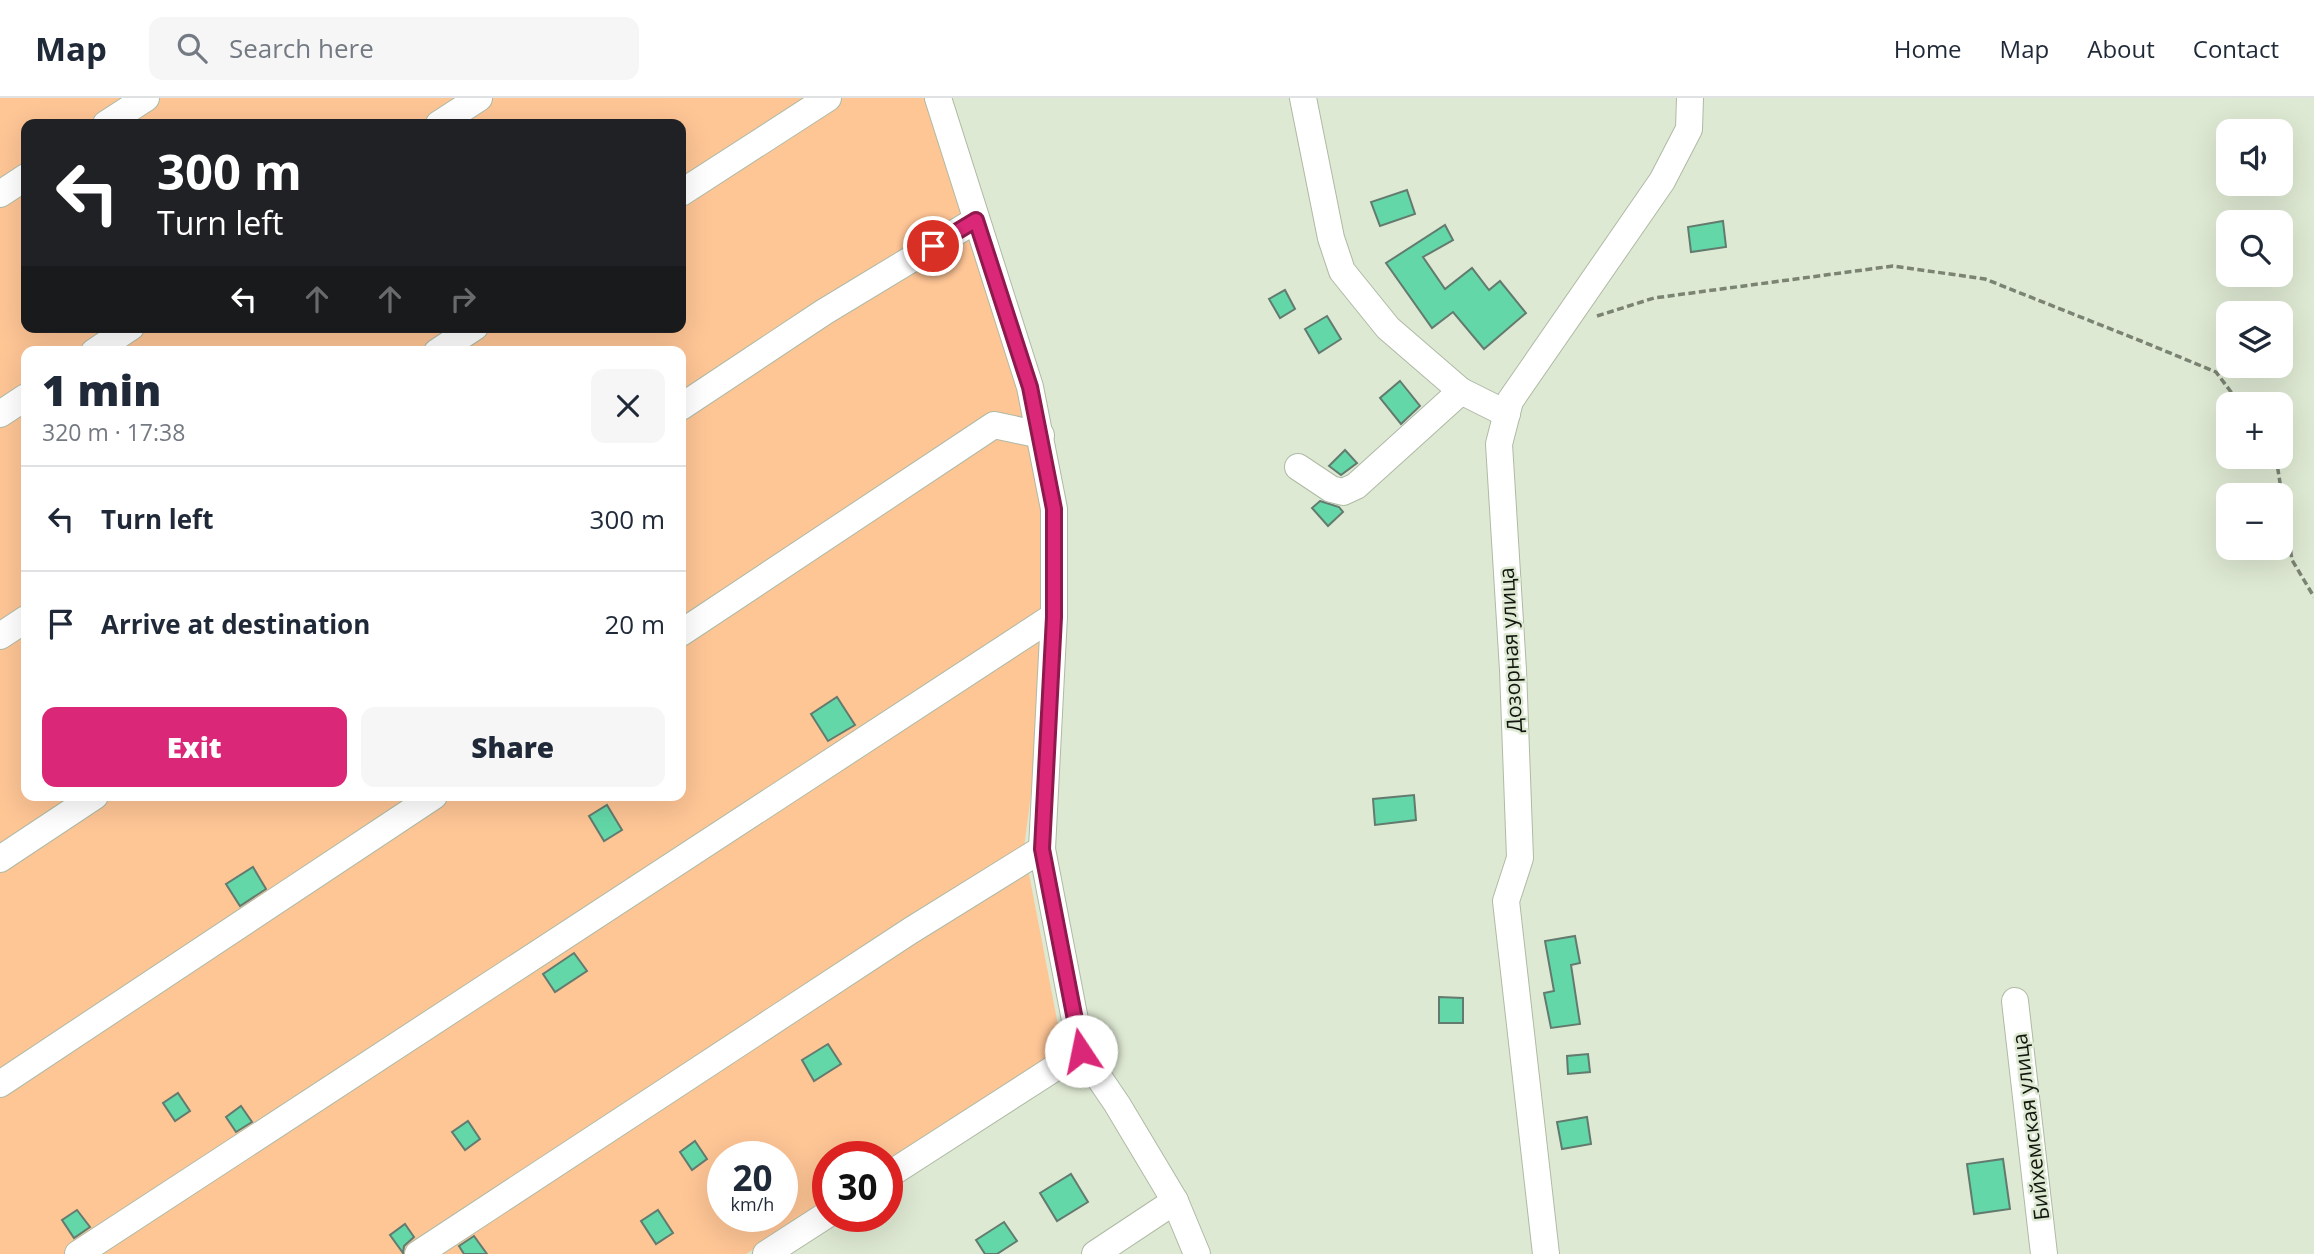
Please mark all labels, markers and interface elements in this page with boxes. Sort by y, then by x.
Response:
search box [149,17,639,80]
text: Map [35,26,107,71]
icon: search [173,29,211,67]
text: Search here [229,30,374,66]
text: Home [1894,32,1962,65]
text: Map [2000,32,2049,65]
text: About [2087,32,2155,65]
text: Contact [2193,32,2279,65]
map controls [2216,119,2293,560]
button: sound [2216,119,2293,196]
text: 300 m [157,138,302,204]
icon: left [42,147,133,238]
text: Turn left [157,201,283,244]
button: search [2216,210,2293,287]
pin [903,216,963,276]
icon: arrive [914,227,952,265]
icon: left [225,280,263,318]
icon: ahead [298,280,336,318]
icon: ahead [371,280,409,318]
icon: right [444,280,482,318]
button: layers [2216,301,2293,378]
text: 1 min [42,361,161,418]
button: close [591,369,665,443]
button: + [2216,392,2293,469]
text: 320 m · 17:38 [42,416,185,448]
button: − [2216,483,2293,560]
icon: left [42,500,80,538]
text: Turn left [101,501,213,537]
text: 300 m [590,501,665,537]
street label: Дозорная улица [1492,567,1528,733]
icon: arrive [42,605,80,643]
text: Arrive at destination [101,606,370,642]
text: 20 m [604,606,665,642]
button: Exit [42,707,347,787]
button: Share [361,707,665,787]
position arrow [1044,1014,1118,1088]
street label: Бийхемская улица [2005,1032,2055,1222]
speed limit sign: 30 [812,1141,903,1232]
text: 20 [732,1154,773,1201]
text: km/h [731,1192,774,1216]

